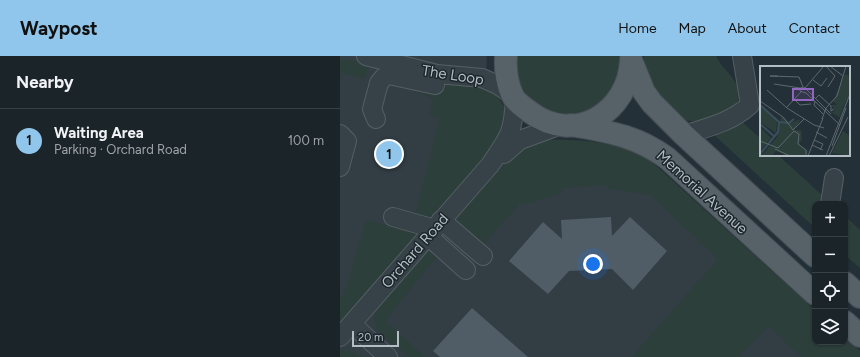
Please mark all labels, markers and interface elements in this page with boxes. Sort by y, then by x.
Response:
text: Waypost [20,17,98,40]
text: Home [618,20,657,37]
text: Map [679,20,706,37]
text: About [728,20,767,37]
text: Contact [789,20,840,37]
street label: The Loop [421,61,485,89]
inset map [760,66,850,156]
text: Nearby [16,72,74,92]
text: Waiting Area [54,124,144,142]
text: 1 [26,133,32,148]
text: 100 m [288,133,324,148]
pin: 1 [376,139,402,169]
text: Parking · Orchard Road [54,142,187,157]
street label: Memorial Avenue [653,146,751,238]
map controls [812,201,848,345]
button: + [812,201,848,237]
street label: Orchard Road [378,210,452,292]
button: − [812,237,848,273]
your location [583,254,603,274]
button: locate [812,273,848,309]
button: layers [812,309,848,345]
scale bar [352,329,399,348]
text: 20 m [358,331,383,344]

